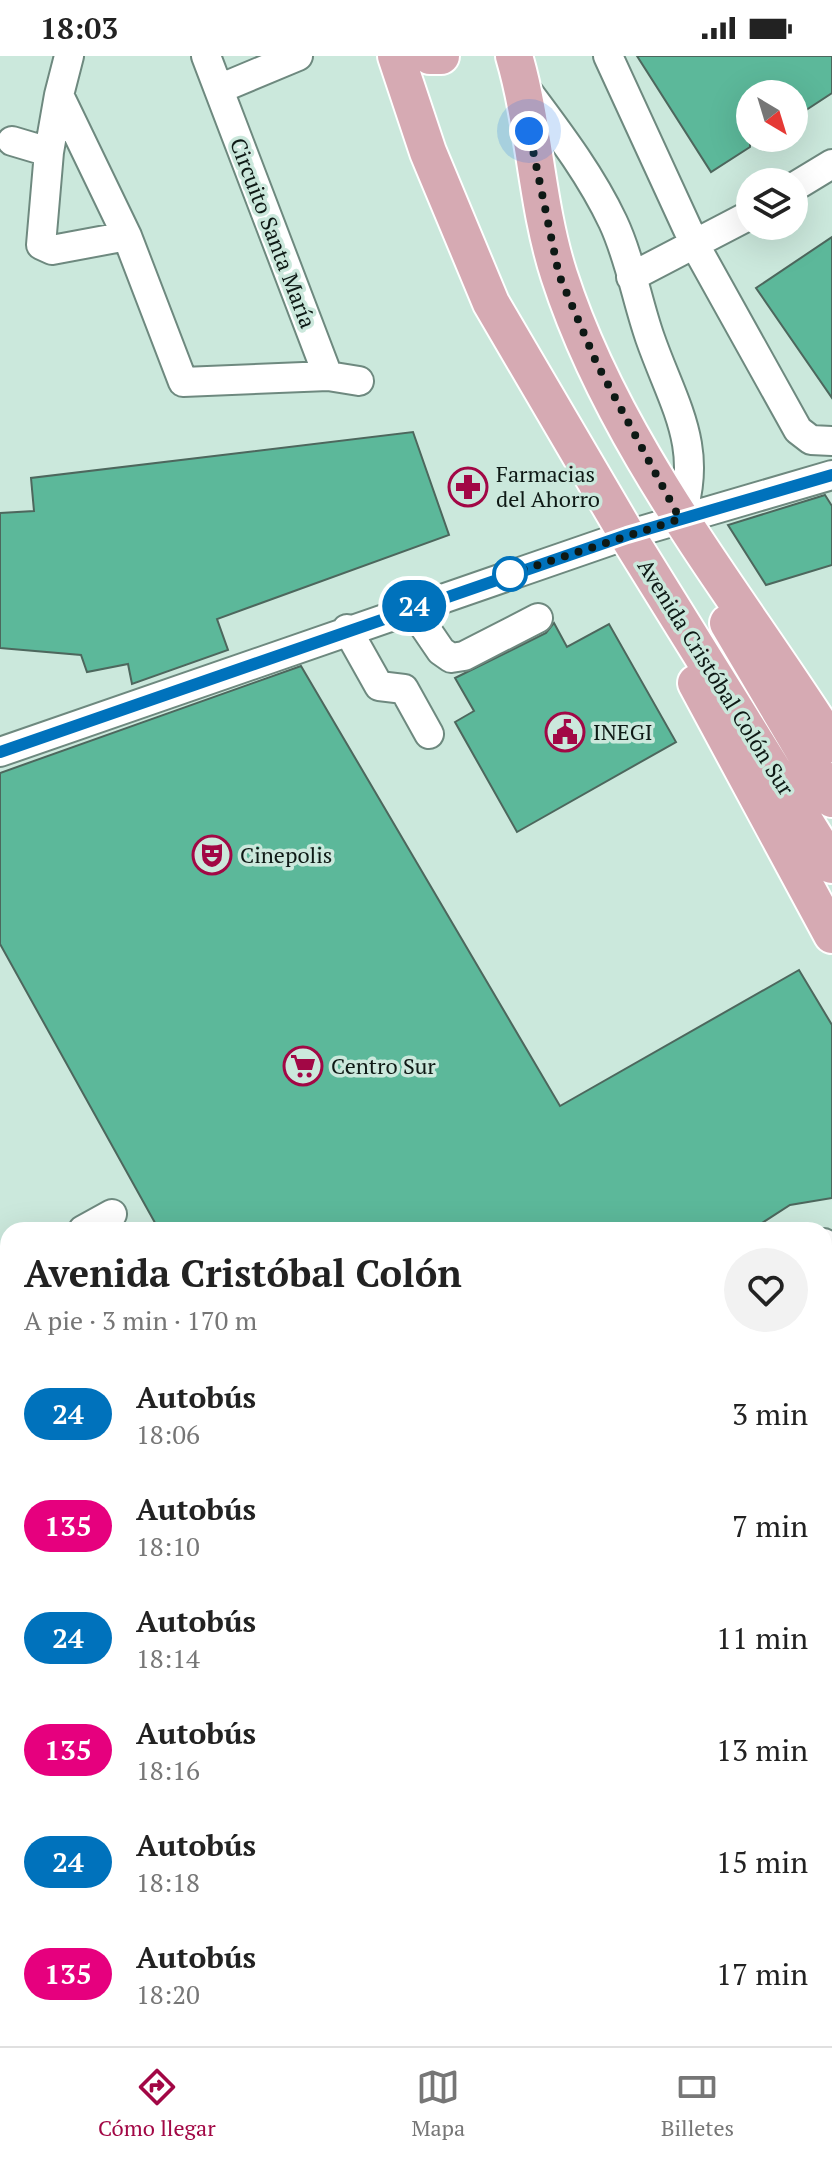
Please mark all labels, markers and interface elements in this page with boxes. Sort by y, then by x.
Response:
text: 18:03 [40,8,118,48]
north arrow [736,80,808,152]
map controls [736,80,808,240]
your location [509,111,549,151]
street label: Circuito Santa María [224,134,323,332]
button: layers [736,168,808,240]
place label: Farmacias del Ahorro [496,459,600,513]
pharmacy icon: Farmacias del Ahorro [447,466,489,508]
street label: Avenida Cristóbal Colón Sur [632,553,802,801]
unlabelled marker [493,557,527,591]
line badge: 24 [378,580,450,632]
text: 24 [398,587,430,624]
public building icon: INEGI [544,711,586,753]
place label: INEGI [593,717,653,746]
theatre icon: Cinepolis [191,834,233,876]
place label: Cinepolis [240,840,332,869]
supermarket icon: Centro Sur [282,1045,324,1087]
place label: Centro Sur [331,1051,436,1080]
text: Avenida Cristóbal Colón [24,1248,462,1298]
button: heart [724,1248,808,1332]
text: A pie · 3 min · 170 m [24,1303,257,1337]
text: Autobús [136,1377,256,1417]
text: 3 min [732,1394,808,1434]
text: 24 [52,1395,84,1432]
text: 18:06 [136,1417,200,1451]
text: Autobús [136,1489,256,1529]
text: 7 min [732,1506,808,1546]
text: 135 [44,1507,92,1544]
text: 18:10 [136,1529,200,1563]
text: Autobús [136,1601,256,1641]
text: 11 min [716,1618,808,1658]
text: 24 [52,1619,84,1656]
text: 18:14 [136,1641,200,1675]
text: Autobús [136,1713,256,1753]
text: 13 min [716,1730,808,1770]
text: 135 [44,1731,92,1768]
text: 18:16 [136,1753,200,1787]
text: Autobús [136,1825,256,1865]
text: 15 min [716,1842,808,1882]
text: 24 [52,1843,84,1880]
text: 18:18 [136,1865,200,1899]
text: Autobús [136,1937,256,1977]
text: 17 min [716,1954,808,1994]
text: 135 [44,1955,92,1992]
text: 18:20 [136,1977,200,2011]
tab: Cómo llegar [98,2065,216,2142]
tab: Mapa [411,2065,465,2142]
tab: Billetes [661,2065,734,2142]

